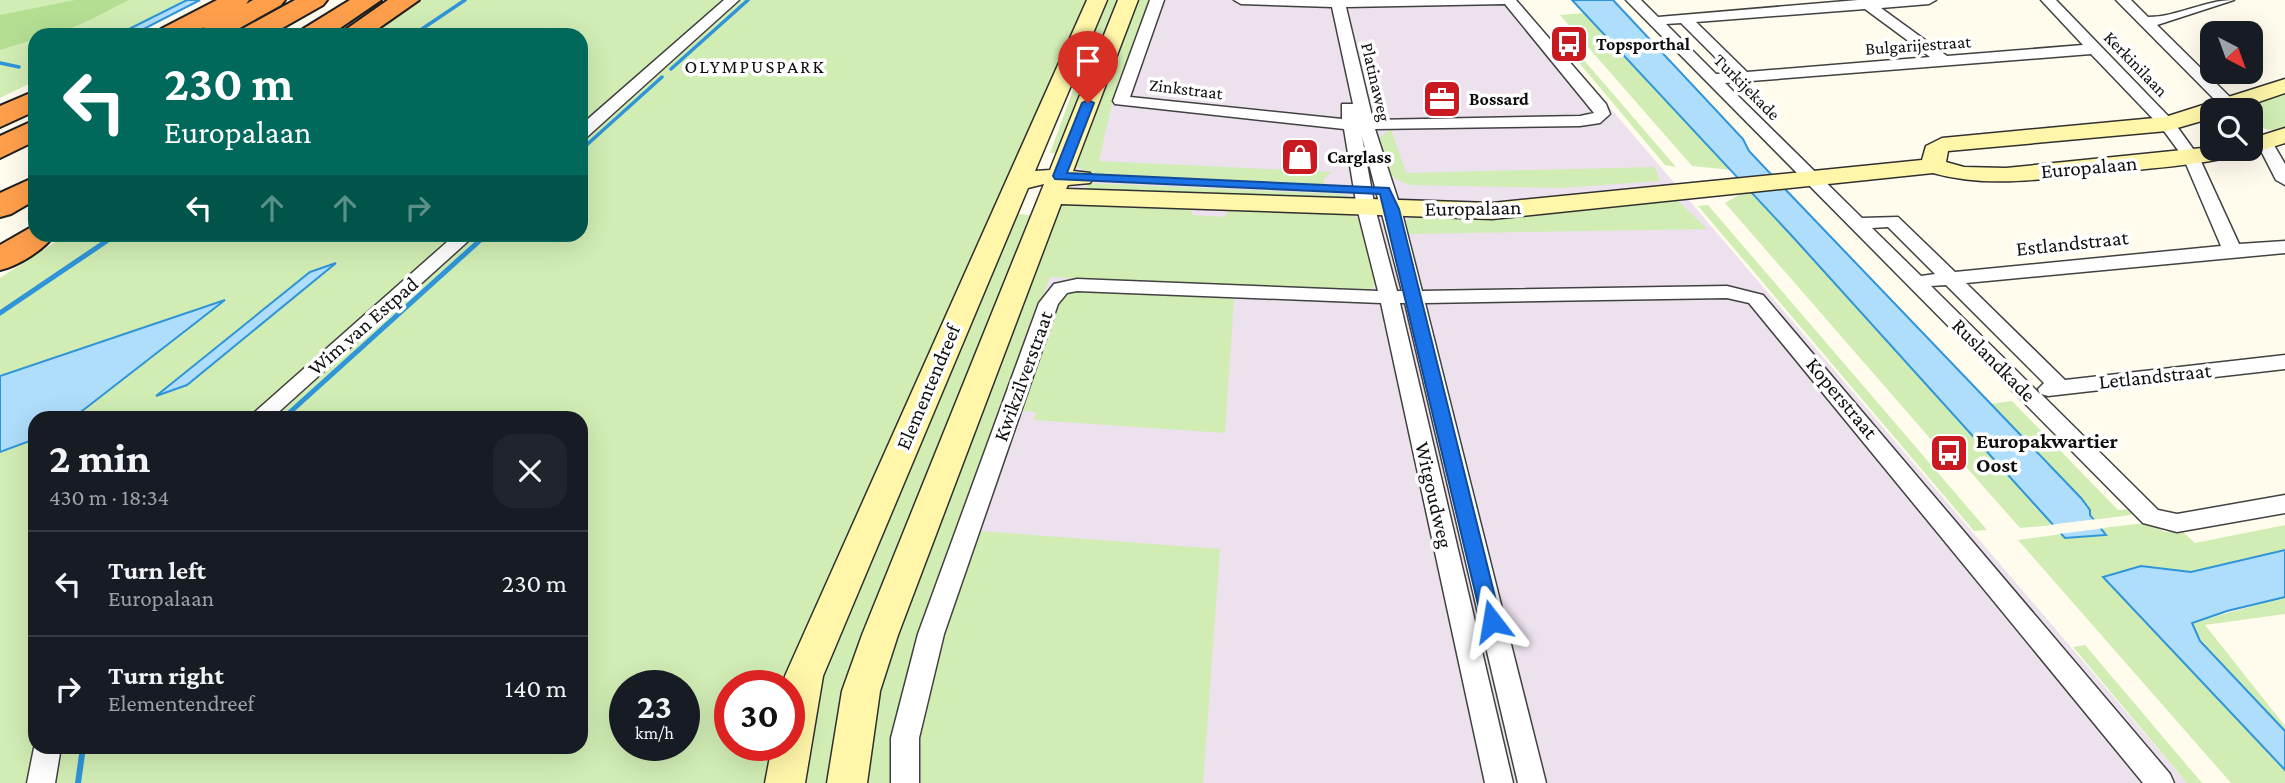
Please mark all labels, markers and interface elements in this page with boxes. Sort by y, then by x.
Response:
north arrow [2200,21,2263,84]
map controls [2200,21,2263,161]
bus stop icon: Topsporthal [1548,23,1590,65]
street label: Kerkinilaan [2100,27,2172,101]
pin [1058,31,1118,103]
street label: Bulgarijestraat [1864,31,1973,60]
place label: Topsporthal [1596,34,1690,54]
street label: Platinaweg [1357,41,1395,124]
icon: arrive [1069,42,1107,80]
street label: Turkijekade [1709,50,1784,125]
icon: left [49,56,140,147]
text: 230 m [164,56,294,111]
district label: OLYMPUSPARK [685,56,825,77]
street label: Zinkstraat [1148,75,1225,104]
office icon: Bossard [1421,78,1463,120]
place label: Bossard [1469,89,1529,109]
button: search [2200,98,2263,161]
text: Europalaan [164,114,312,150]
shop icon: Carglass [1279,136,1321,178]
place label: Carglass [1327,147,1391,167]
street label: Europalaan [2040,151,2138,183]
icon: left [180,189,218,227]
icon: ahead [253,189,291,227]
icon: ahead [326,189,364,227]
icon: right [399,189,437,227]
street label: Europalaan [1424,195,1522,221]
street label: Estlandstraat [2015,225,2130,261]
street label: Wim van Estpad [303,272,423,380]
street label: Kwikzilverstraat [988,307,1058,444]
street label: Ruslandkade [1947,313,2041,407]
street label: Elementendreef [891,319,966,453]
street label: Koperstraat [1801,353,1884,444]
street label: Letlandstraat [2098,358,2213,394]
place label: Europakwartier Oost [1976,429,2119,477]
bus stop icon: Europakwartier Oost [1928,432,1970,474]
text: 2 min [49,434,150,481]
button: close [493,434,567,508]
street label: Witgoudweg [1410,439,1458,551]
text: 430 m · 18:34 [49,484,169,510]
text: Turn left [108,556,206,585]
icon: left [49,565,87,603]
text: 230 m [502,569,567,598]
position arrow [1455,584,1529,658]
text: Europalaan [108,585,214,611]
text: Turn right [108,661,224,690]
icon: right [49,670,87,708]
speed limit sign: 30 [714,670,805,761]
text: 140 m [505,674,567,703]
text: 23 [637,687,672,726]
text: Elementendreef [108,690,254,716]
text: km/h [635,723,674,743]

